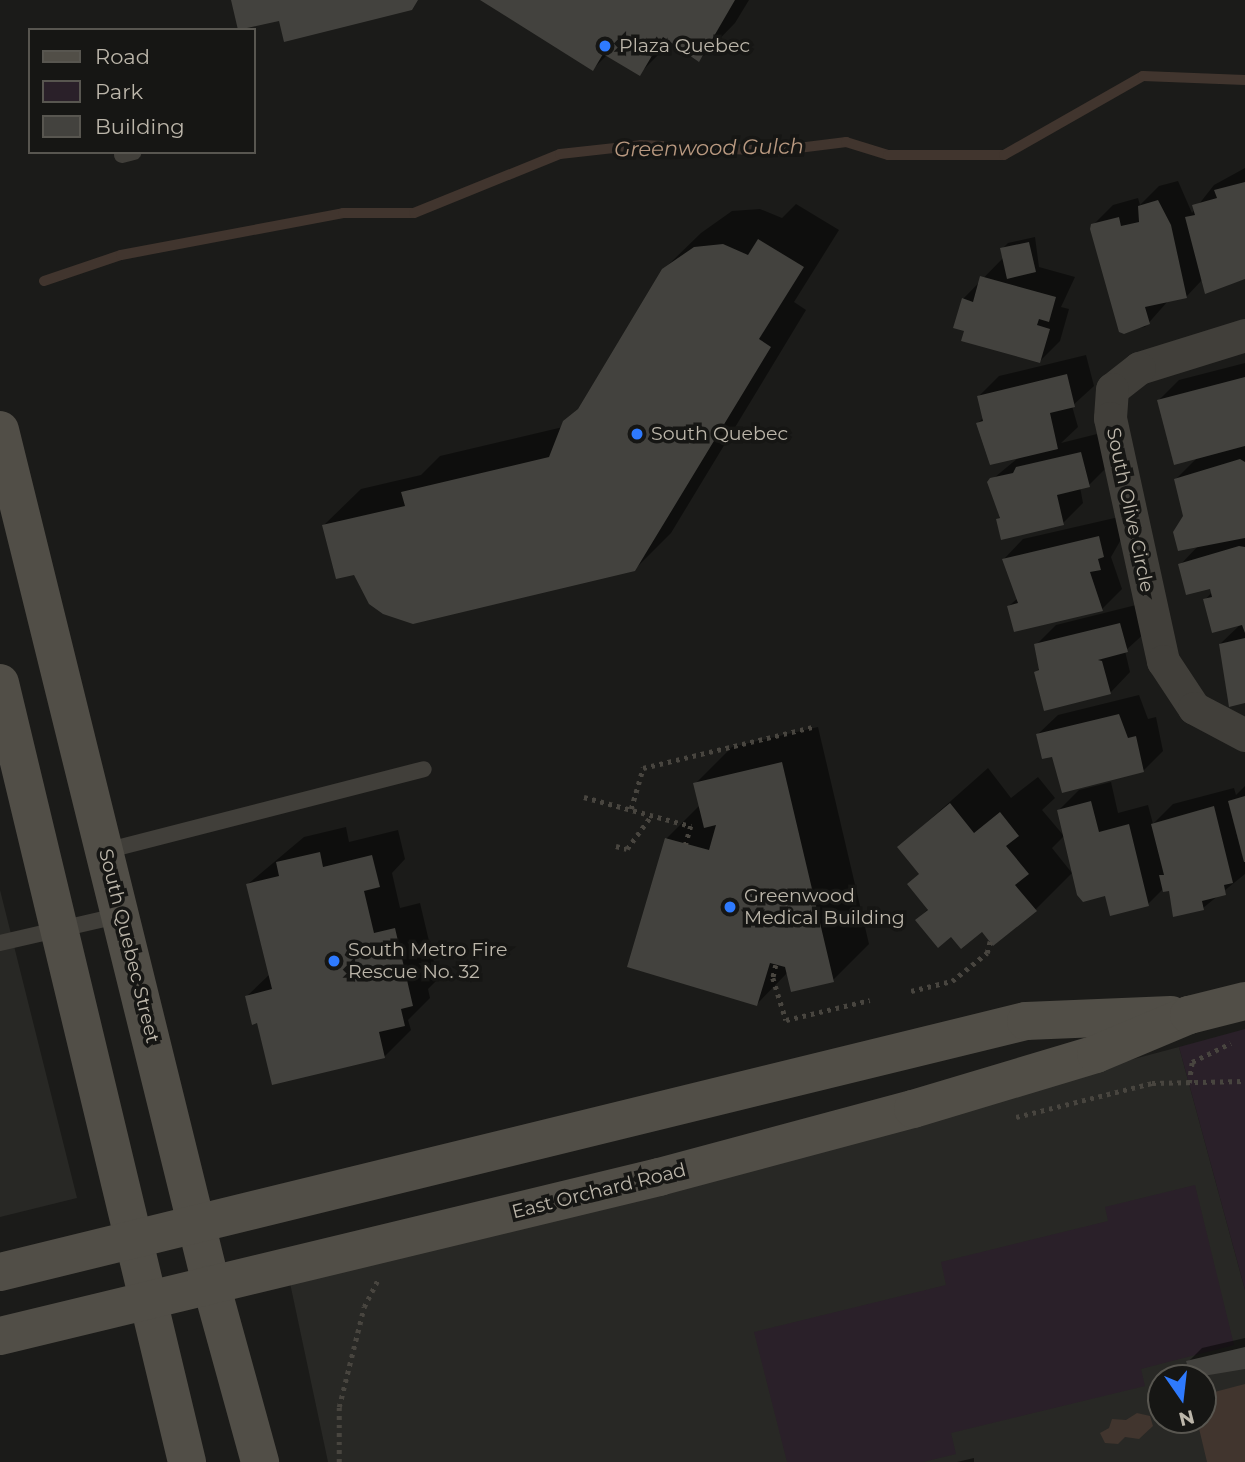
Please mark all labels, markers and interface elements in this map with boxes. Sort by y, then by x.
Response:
legend [28,28,256,154]
place label: Plaza Quebec [619,35,750,57]
marker: Plaza Quebec [597,38,613,54]
text: Road [95,44,150,69]
text: Park [95,79,143,104]
text: Building [95,114,185,139]
water label: Greenwood Gulch [614,134,804,162]
place label: South Quebec [651,423,788,445]
marker: South Quebec [629,426,645,442]
street label: South Olive Circle [1101,426,1159,594]
street label: South Quebec Street [94,846,164,1046]
place label: Greenwood Medical Building [744,885,905,929]
marker: Greenwood Medical Building [722,899,738,915]
place label: South Metro Fire Rescue No. 32 [348,939,507,983]
marker: South Metro Fire Rescue No. 32 [326,953,342,969]
street label: East Orchard Road [510,1158,688,1224]
north arrow [1147,1364,1217,1434]
text: N [1176,1405,1197,1431]

